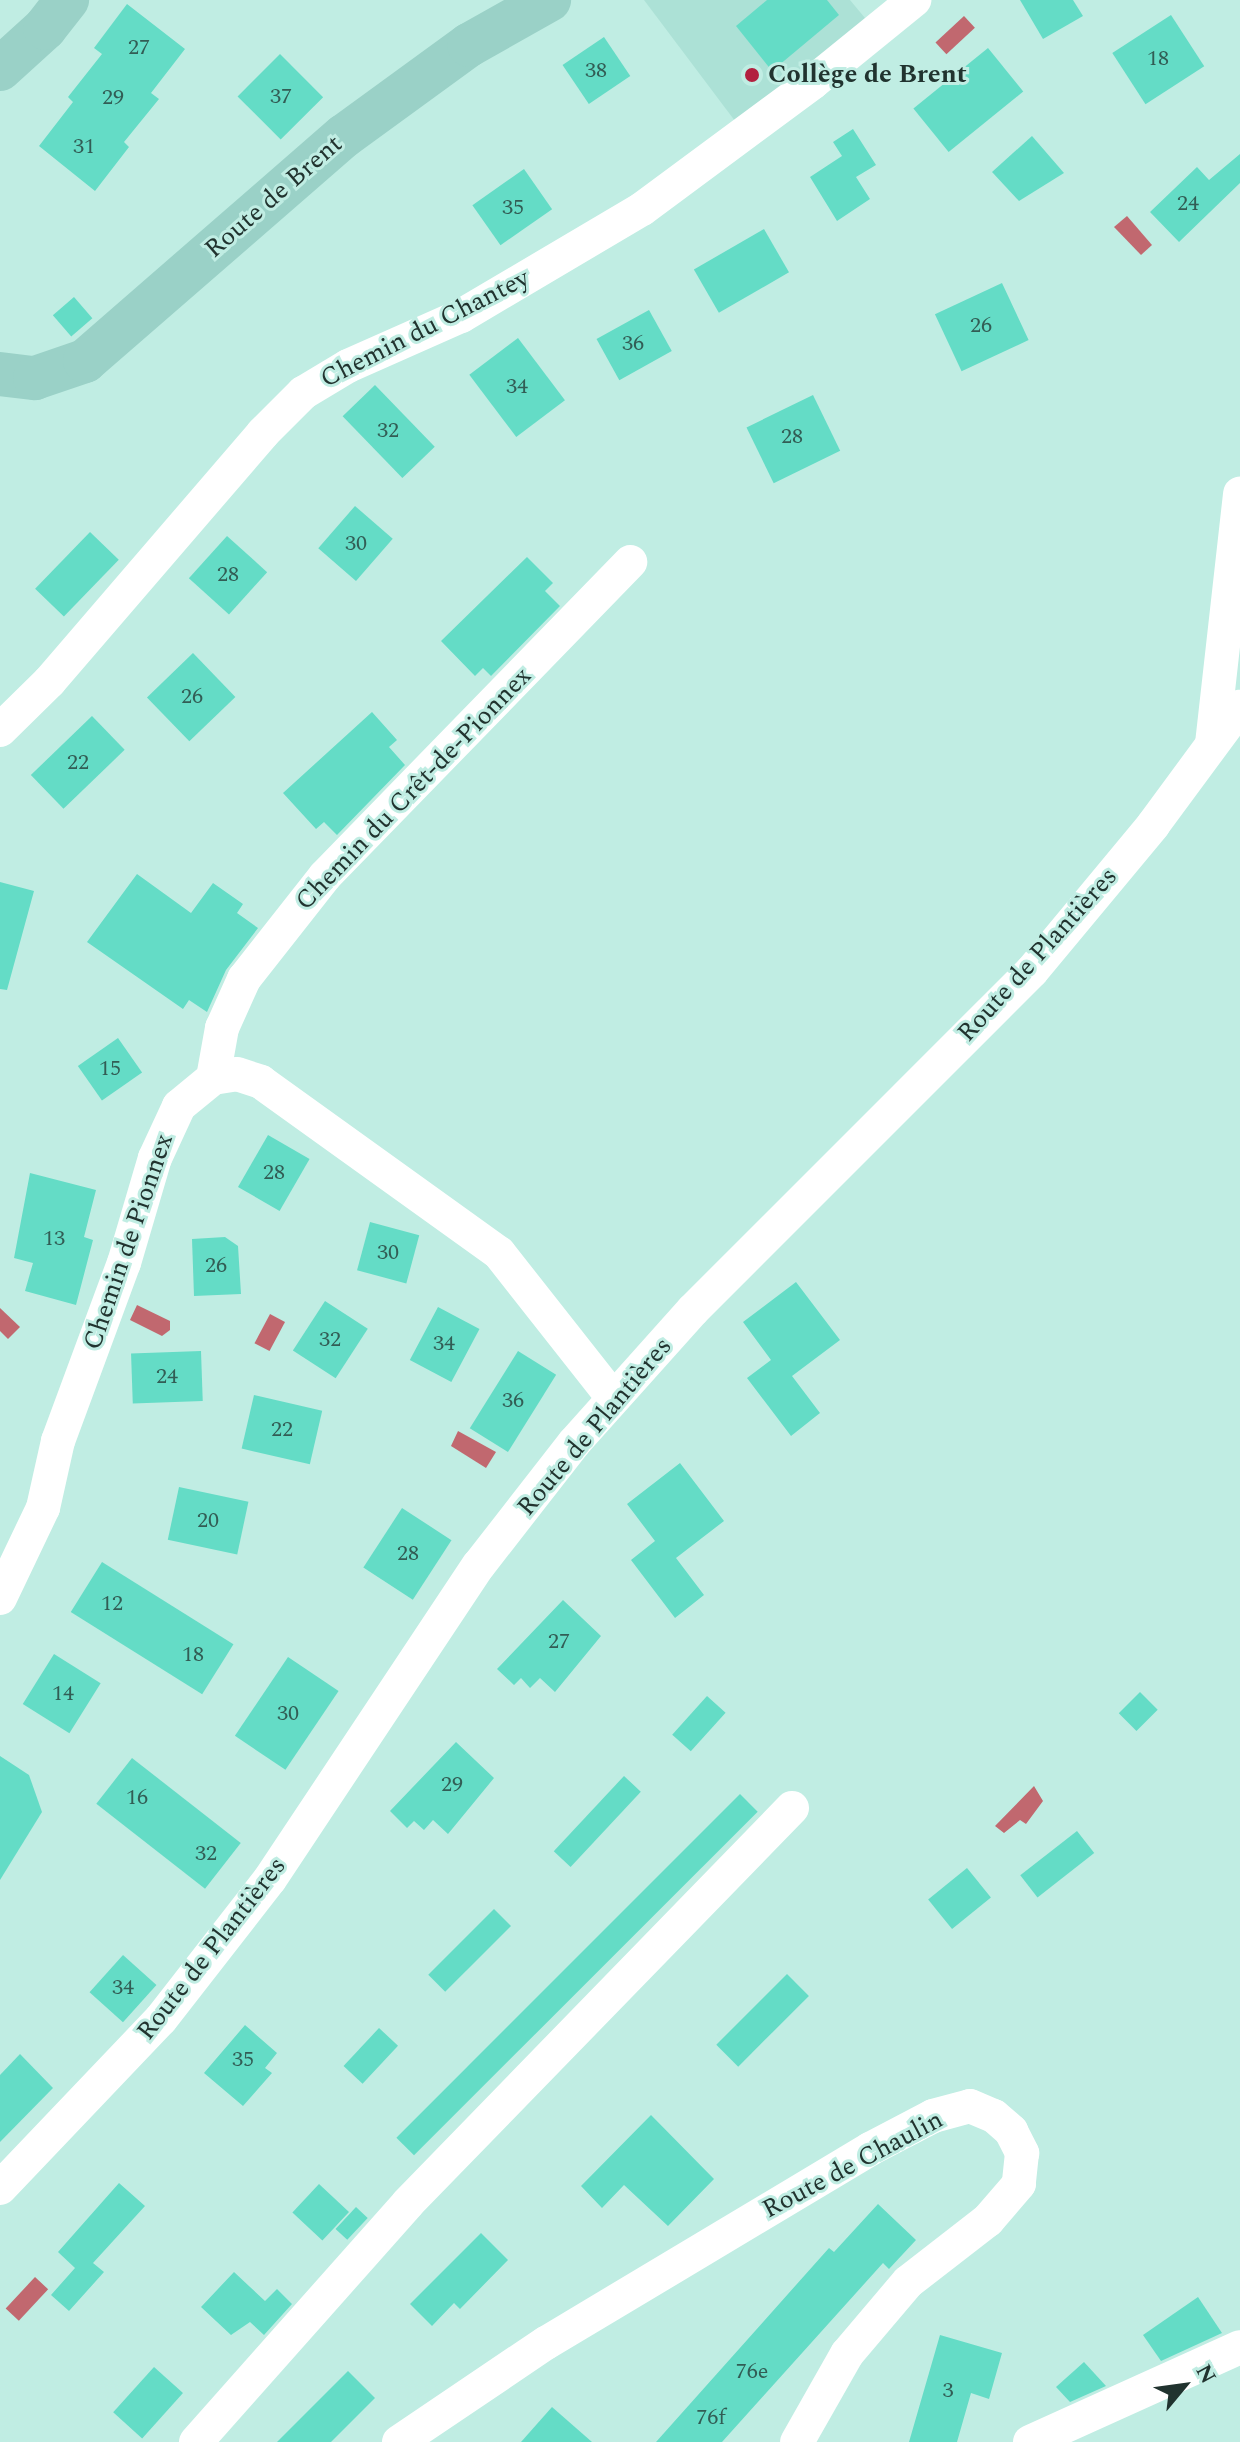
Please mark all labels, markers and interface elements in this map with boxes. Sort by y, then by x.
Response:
house number: 27 [128,35,150,61]
house number: 18 [1147,46,1169,72]
house number: 38 [585,58,607,84]
place label: Collège de Brent [768,59,967,91]
marker: Collège de Brent [743,66,761,84]
house number: 37 [270,84,292,110]
house number: 29 [102,85,124,111]
street label: Route de Brent [199,129,349,265]
house number: 31 [73,134,95,160]
house number: 24 [1177,191,1199,217]
house number: 35 [502,195,524,221]
street label: Chemin du Chantey [315,263,535,395]
house number: 26 [970,313,992,339]
house number: 36 [622,331,644,357]
house number: 34 [506,374,528,400]
house number: 32 [377,418,399,444]
house number: 28 [781,424,803,450]
house number: 30 [345,531,367,557]
house number: 28 [217,562,239,588]
street label: Chemin du Crêt-de-Pionnex [290,661,538,917]
house number: 26 [181,684,203,710]
house number: 22 [67,750,89,776]
street label: Route de Plantières [952,861,1124,1049]
house number: 15 [99,1056,121,1082]
street label: Chemin de Pionnex [77,1130,181,1354]
house number: 28 [263,1160,285,1186]
house number: 13 [43,1226,65,1252]
house number: 30 [377,1240,399,1266]
house number: 26 [205,1253,227,1279]
house number: 32 [319,1327,341,1353]
house number: 34 [433,1331,455,1357]
street label: Route de Plantières [511,1331,679,1523]
house number: 24 [156,1364,178,1390]
house number: 36 [502,1388,524,1414]
house number: 22 [271,1417,293,1443]
house number: 20 [197,1508,219,1534]
house number: 28 [397,1541,419,1567]
house number: 12 [101,1591,123,1617]
house number: 27 [548,1629,570,1655]
house number: 18 [182,1642,204,1668]
house number: 14 [52,1681,74,1707]
house number: 30 [277,1701,299,1727]
house number: 29 [441,1772,463,1798]
house number: 16 [126,1785,148,1811]
house number: 32 [195,1841,217,1867]
street label: Route de Plantières [131,1851,293,2047]
house number: 34 [112,1975,134,2001]
house number: 35 [232,2047,254,2073]
street label: Route de Chaulin [757,2104,949,2226]
north arrow [1144,2346,1224,2426]
text: N [1187,2358,1224,2390]
house number: 76e [736,2359,768,2385]
house number: 3 [943,2378,953,2404]
house number: 76f [696,2405,726,2431]

